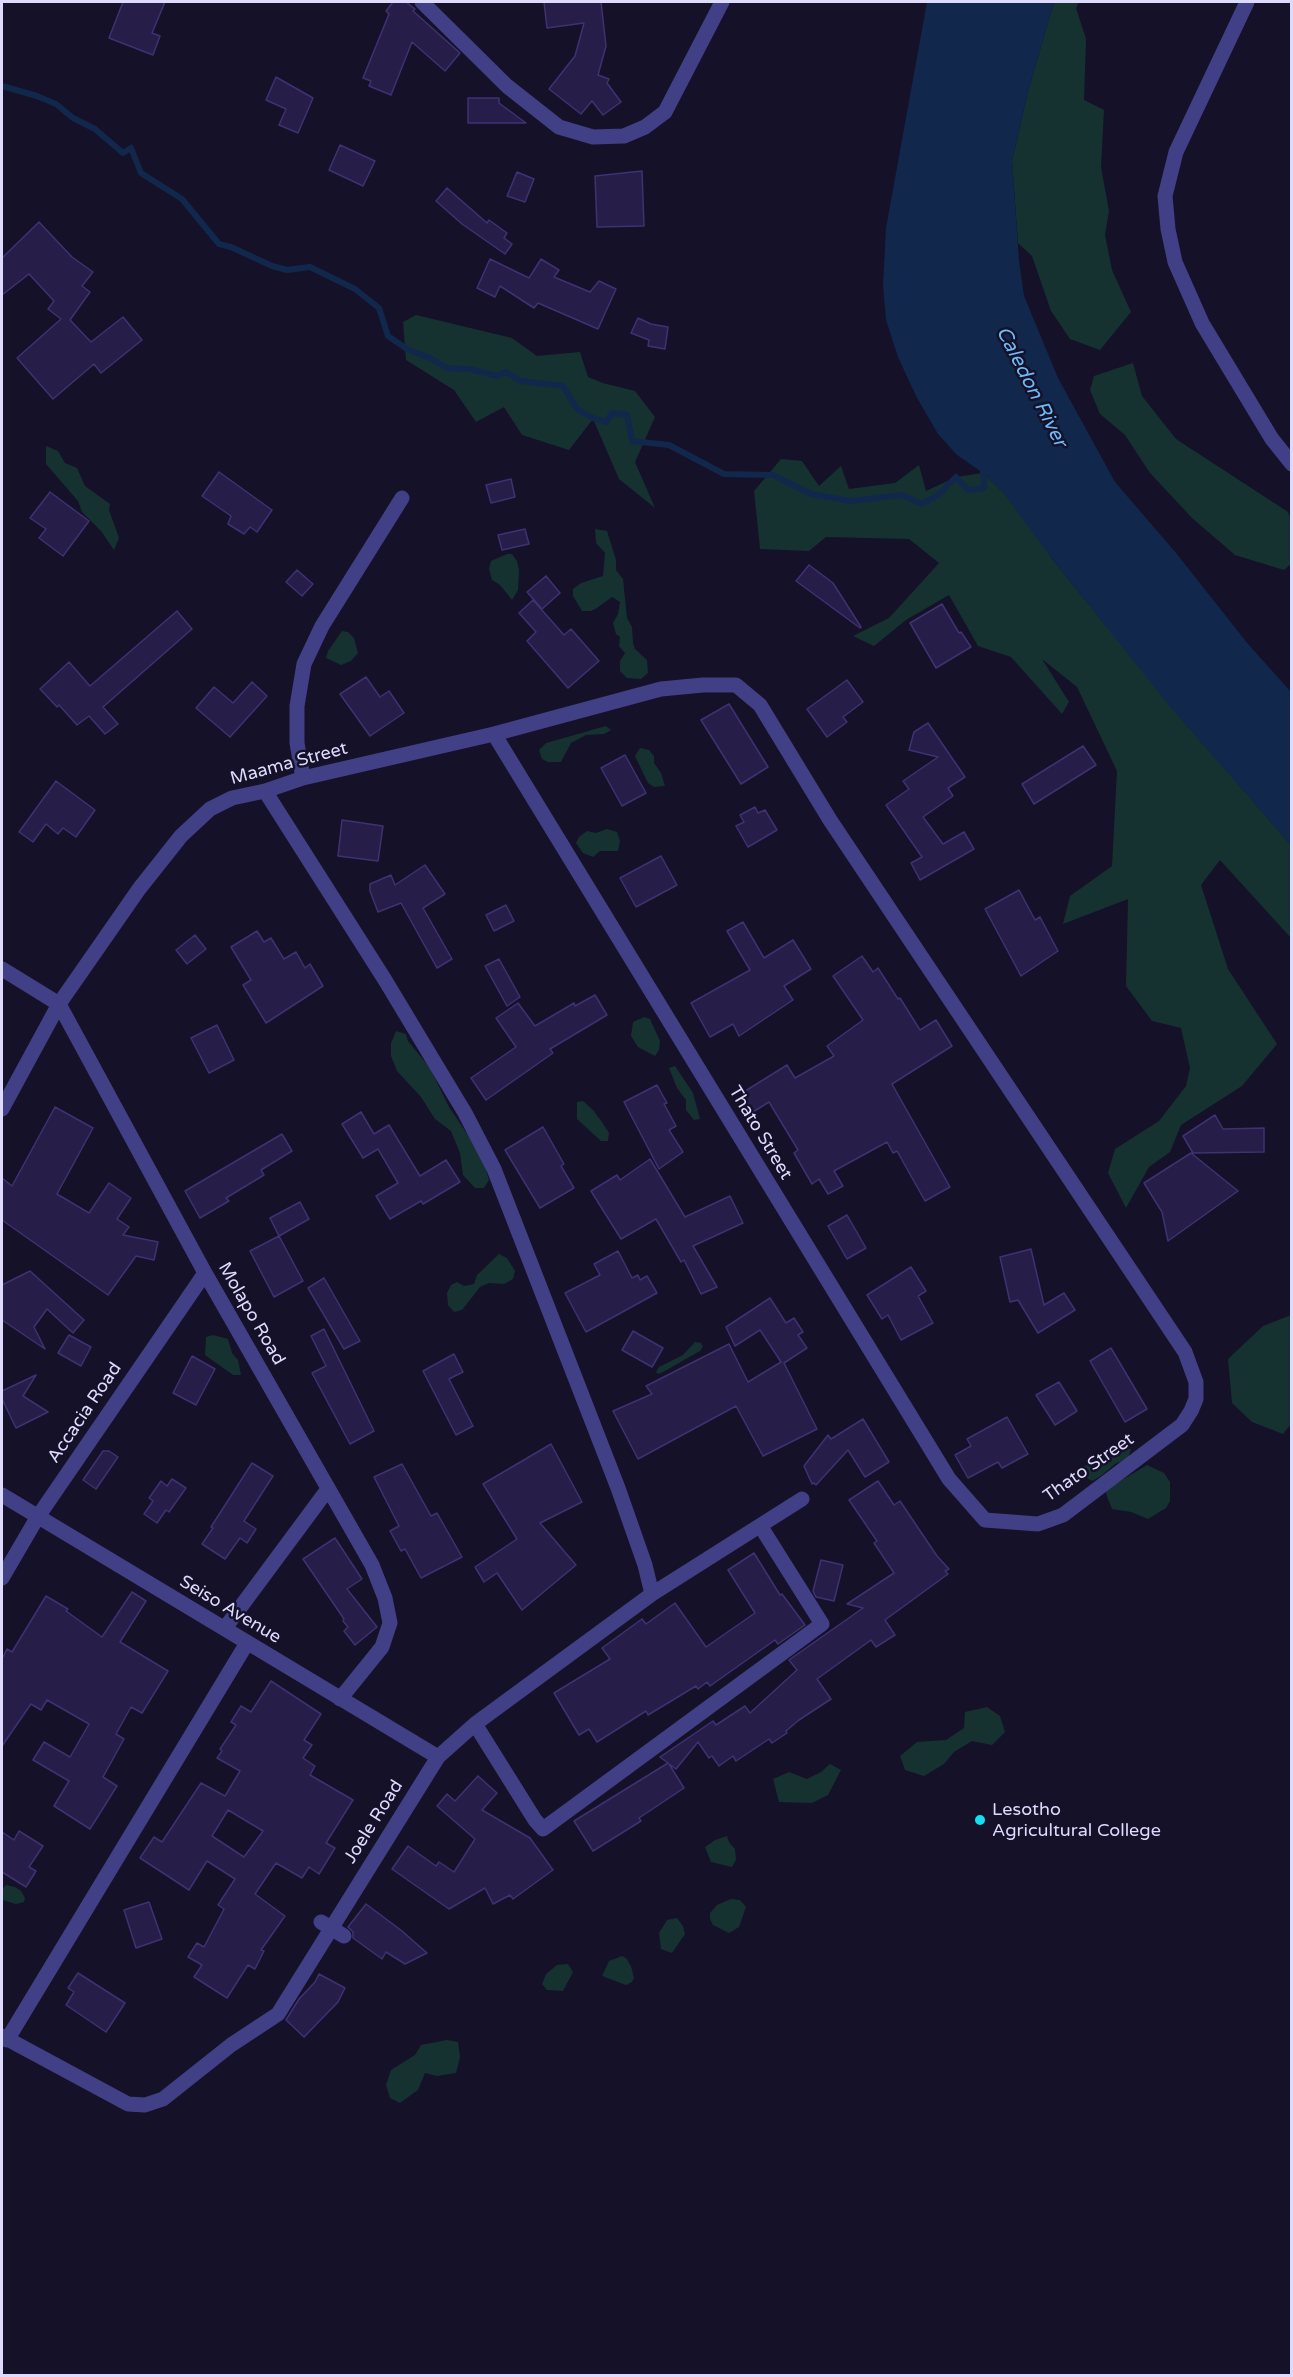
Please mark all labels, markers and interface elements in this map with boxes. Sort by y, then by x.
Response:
water label: Caledon River [990,323,1072,451]
street label: Maama Street [228,738,350,790]
street label: Thato Street [724,1082,796,1184]
street label: Molapo Road [213,1259,289,1369]
street label: Accacia Road [43,1359,127,1467]
street label: Thato Street [1040,1429,1138,1507]
street label: Seiso Avenue [175,1571,285,1649]
street label: Joele Road [340,1776,408,1868]
place label: Lesotho Agricultural College [992,1799,1161,1842]
marker: Lesotho Agricultural College [973,1813,987,1827]

